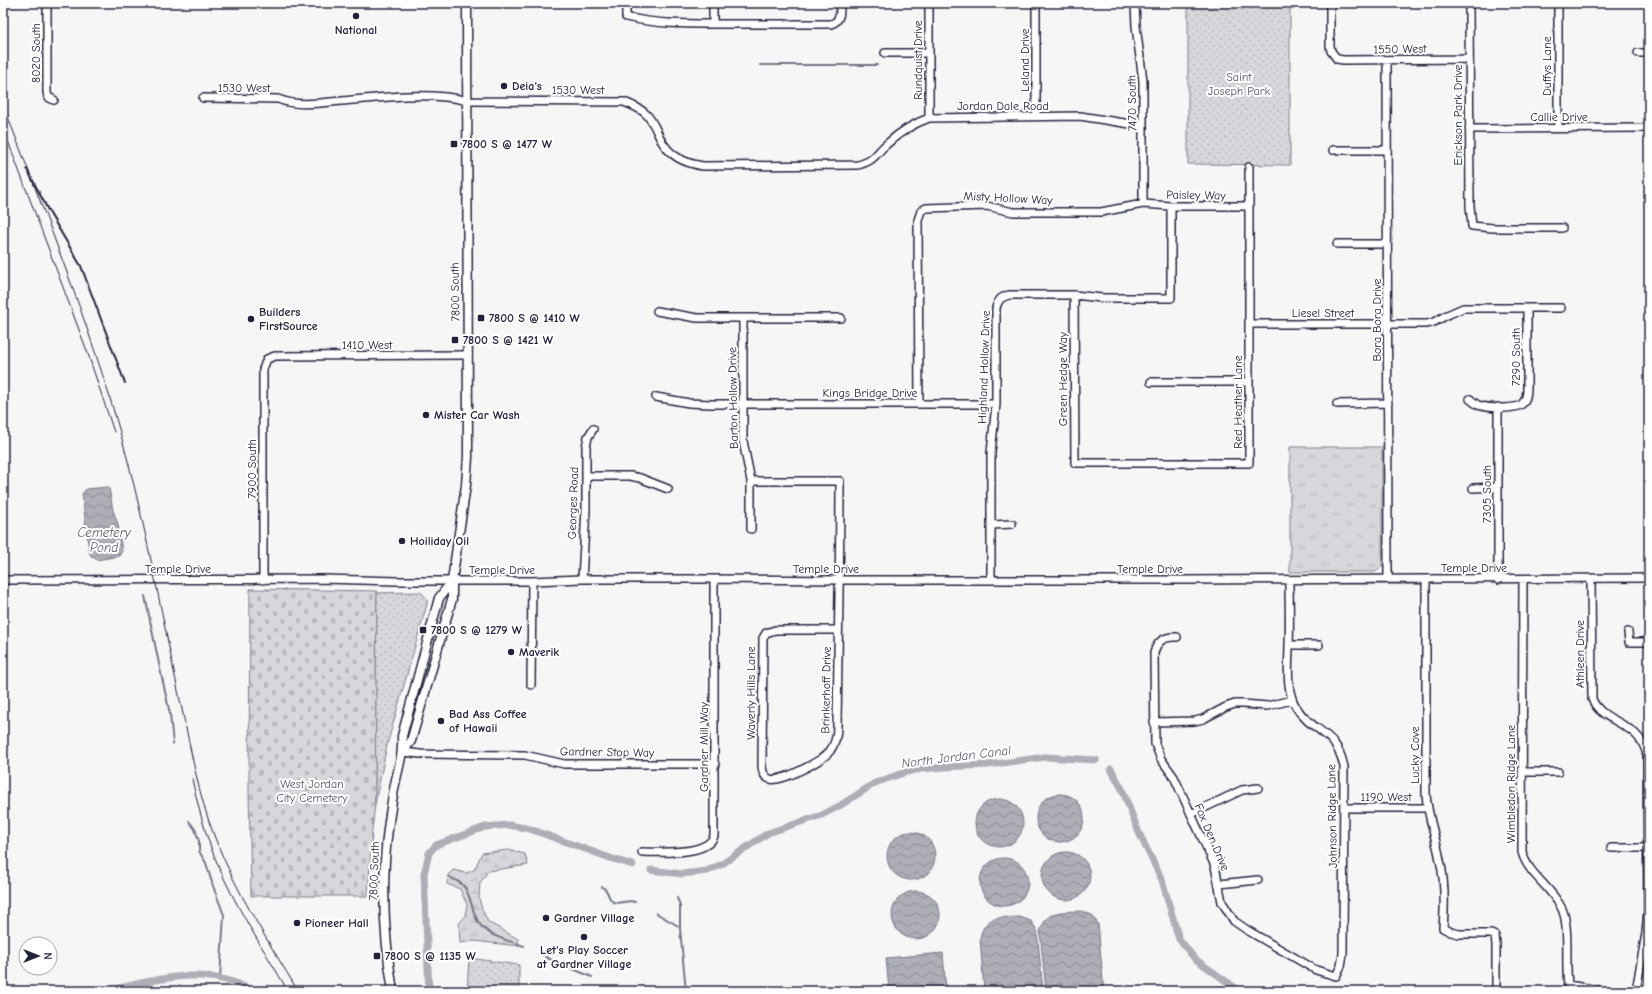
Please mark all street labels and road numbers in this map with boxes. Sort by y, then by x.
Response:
street label: Rundquist Drive [911,20,925,100]
street label: 8020 South [29,23,43,83]
street label: Leland Drive [1018,28,1032,92]
street label: Duffys Lane [1540,36,1554,96]
street label: 1550 West [1373,42,1427,56]
street label: Erickson Park Drive [1451,64,1465,166]
street label: 7470 South [1125,75,1139,131]
street label: 1530 West [218,81,271,95]
street label: 1530 West [552,83,605,97]
street label: Jordan Dale Road [957,99,1049,113]
street label: Callie Drive [1530,110,1588,124]
street label: Paisley Way [1166,187,1226,203]
street label: Misty Hollow Way [963,189,1054,207]
street label: 7800 South [447,262,463,322]
street label: Bora Bora Drive [1370,279,1384,361]
street label: Liesel Street [1292,306,1355,320]
street label: Highland Hollow Drive [975,310,993,424]
street label: 7290 South [1509,328,1523,386]
street label: Green Hedge Way [1056,331,1070,426]
street label: 1410 West [342,338,393,352]
street label: Barton Hollow Drive [725,347,741,449]
street label: Red Heather Lane [1231,355,1245,449]
street label: Kings Bridge Drive [823,386,917,400]
street label: 7900 South [245,439,259,499]
street label: 7305 South [1480,465,1494,523]
street label: Georges Road [565,466,581,540]
street label: Temple Drive [1441,561,1507,575]
street label: Temple Drive [145,562,211,576]
street label: Temple Drive [793,562,859,576]
street label: Temple Drive [1117,562,1183,576]
street label: Temple Drive [469,563,535,577]
street label: Athleen Drive [1573,620,1587,688]
street label: Waverly Hills Lane [744,646,758,740]
street label: Brinkerhoff Drive [818,646,834,734]
street label: Gardner Mill Way [697,701,711,792]
street label: Wimbledon Ridge Lane [1504,725,1518,843]
street label: Lucky Cove [1408,726,1422,784]
street label: Gardner Stop Way [560,744,655,760]
street label: Johnson Ridge Lane [1324,764,1340,868]
street label: 1190 West [1360,790,1412,804]
street label: Fox Den Drive [1191,801,1233,873]
street label: 7800 South [366,841,382,901]

